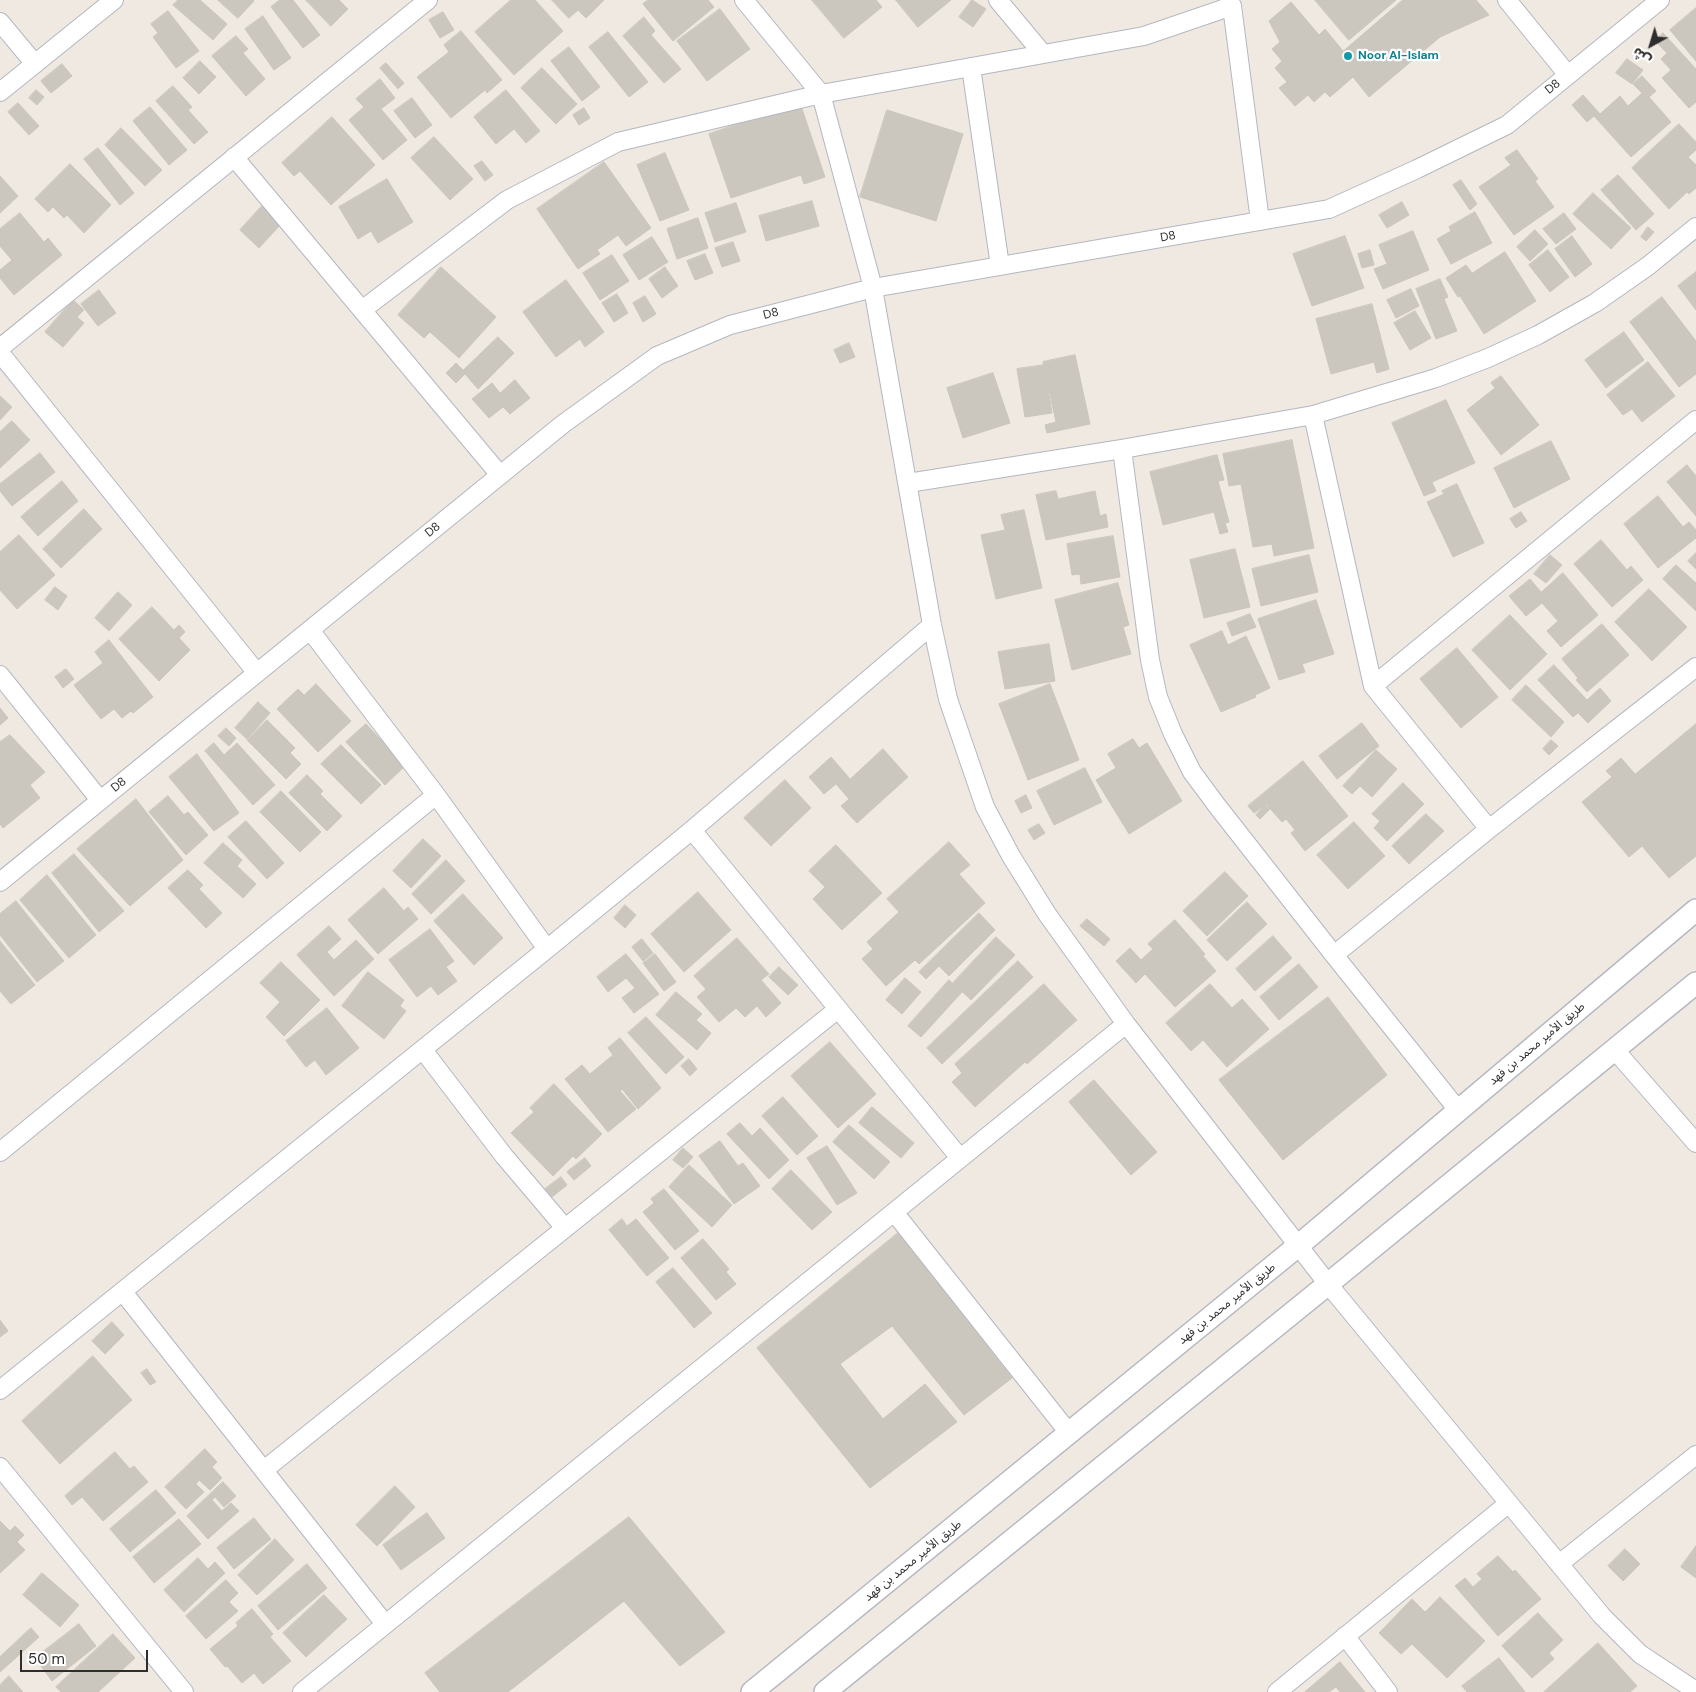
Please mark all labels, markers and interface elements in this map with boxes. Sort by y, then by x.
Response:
north arrow [1626,20,1676,70]
text: ش [1628,44,1655,70]
place label: Noor Al-Islam [1358,49,1439,63]
marker: Noor Al-Islam [1342,50,1354,62]
street label: D8 [1542,77,1564,97]
street label: D8 [1159,229,1177,245]
street label: D8 [762,305,780,323]
street label: D8 [422,520,444,540]
street label: D8 [108,775,130,795]
street label: طريق الأمير محمد بن فهد [1486,1000,1588,1088]
street label: طريق الأمير محمد بن فهد [1175,1260,1279,1348]
street label: طريق الأمير محمد بن فهد [861,1517,965,1605]
scale bar [22,1640,150,1672]
text: 50 m [28,1649,65,1669]

